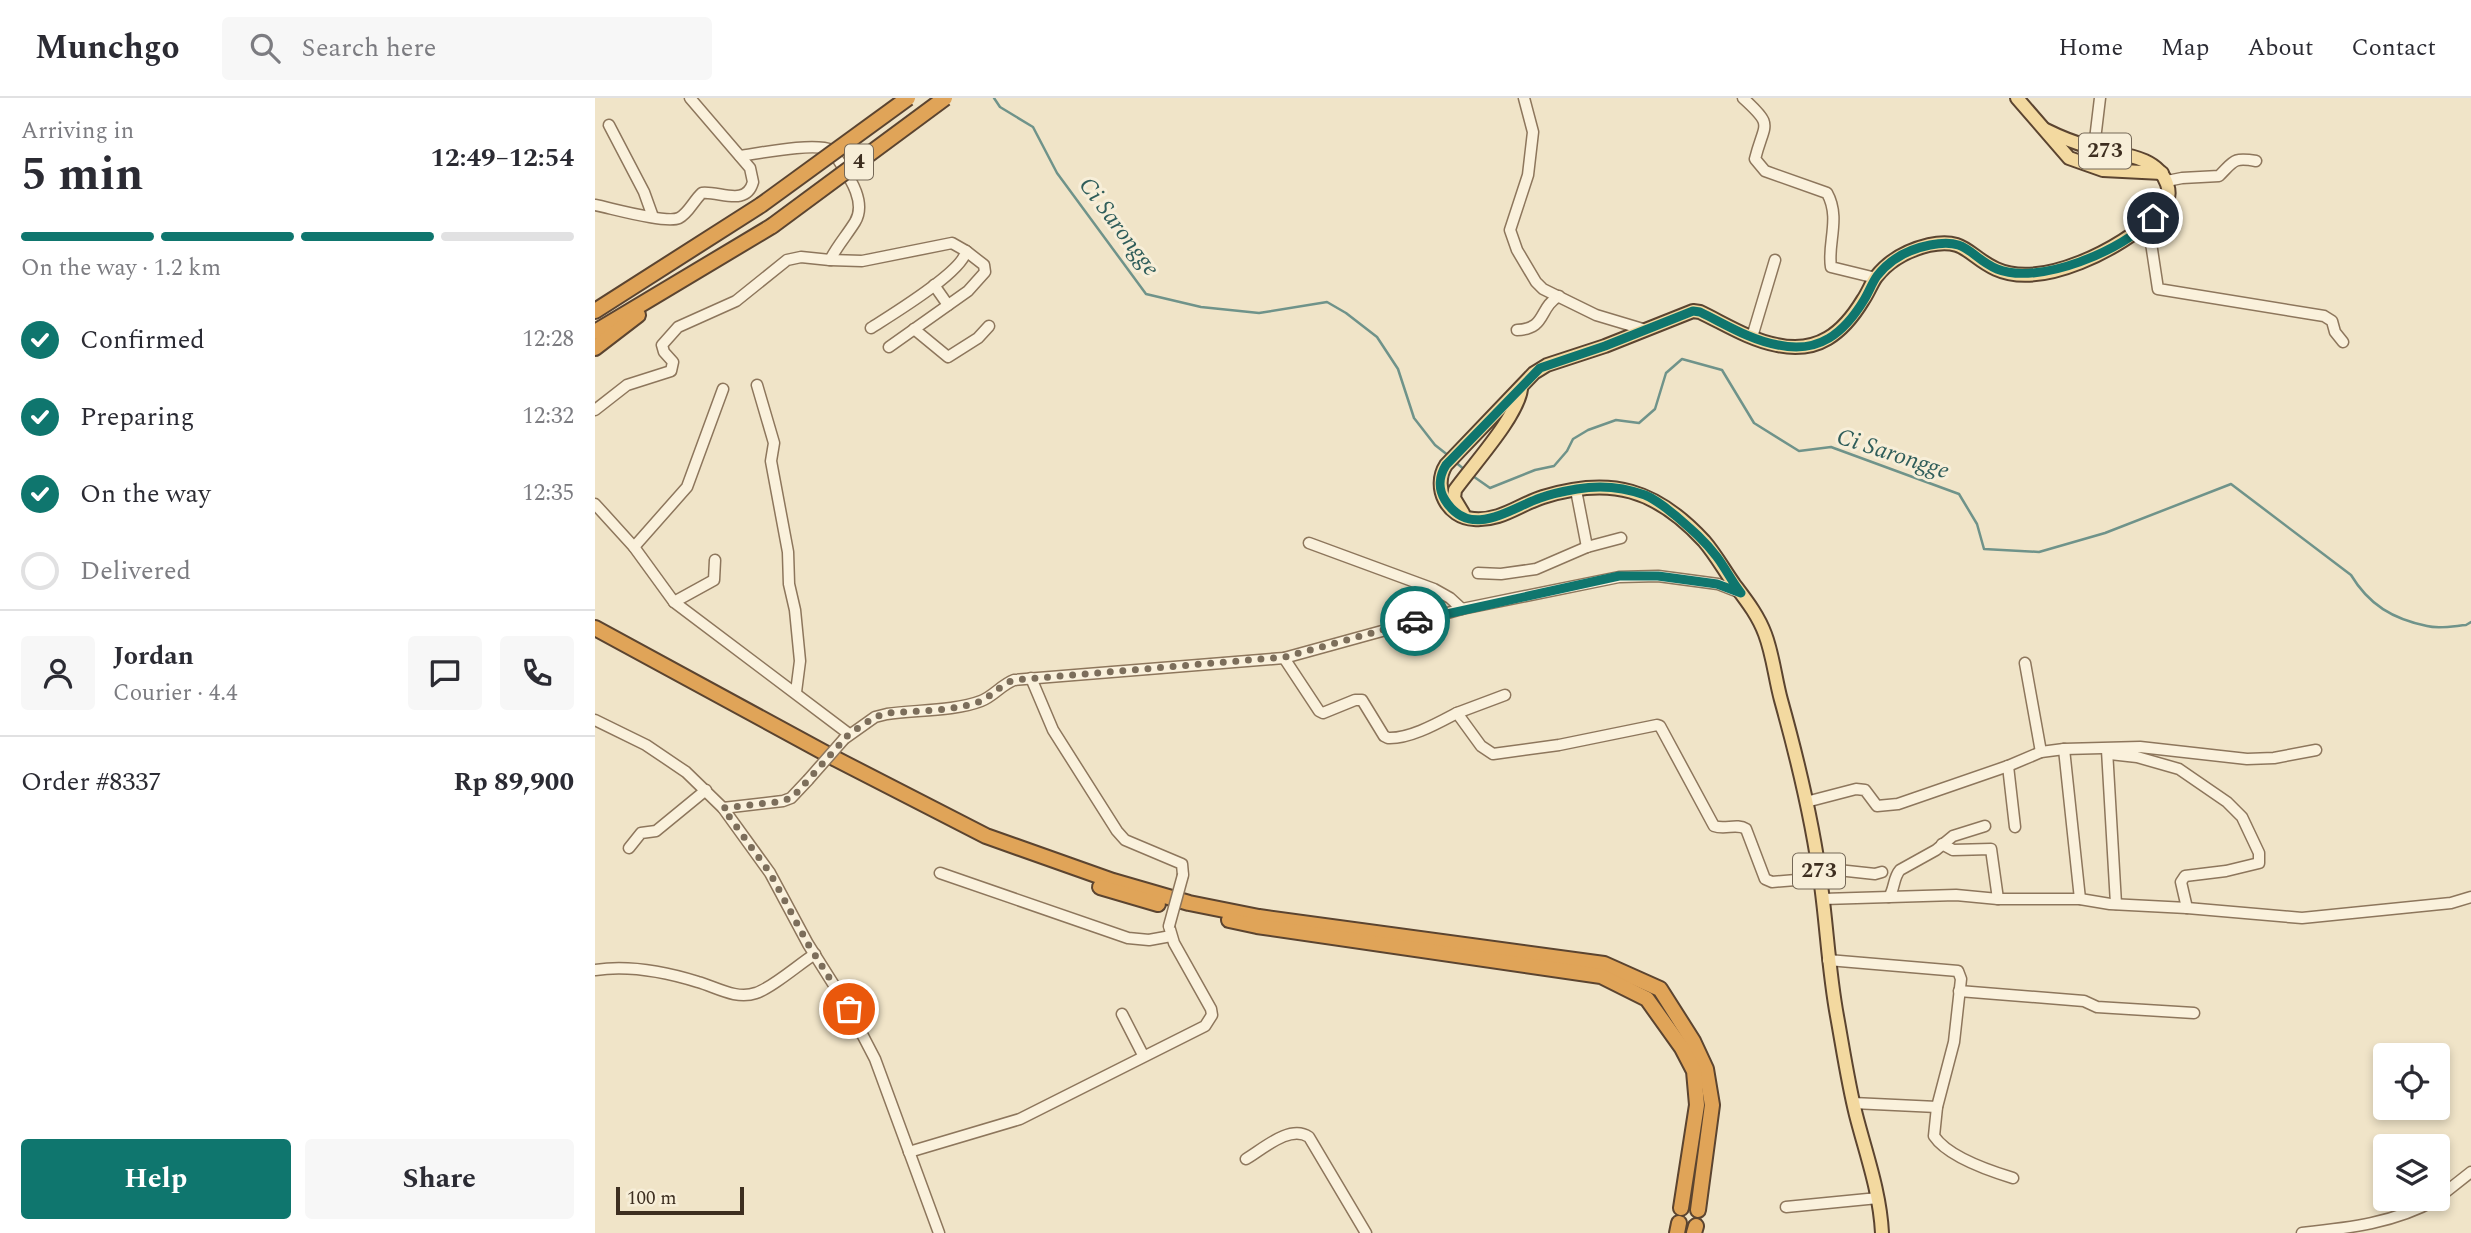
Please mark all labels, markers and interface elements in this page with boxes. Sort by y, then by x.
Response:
search box [222,17,712,80]
text: Munchgo [35,23,180,73]
text: Search here [302,28,436,68]
icon: search [246,29,284,67]
text: Home [2058,30,2123,66]
text: Map [2161,30,2209,66]
text: About [2247,30,2313,66]
text: Contact [2351,30,2436,66]
text: Arriving in [21,114,134,149]
road number: 273 [2079,134,2131,168]
text: 12:49–12:54 [430,138,574,178]
text: 5 min [21,140,143,210]
road number: 4 [845,144,873,180]
water label: Ci Sarongge [1070,170,1168,284]
pin [2123,188,2183,248]
icon: home [2134,199,2172,237]
text: On the way · 1.2 km [21,251,221,286]
text: Confirmed [80,320,205,360]
icon: check [21,321,59,359]
text: 12:28 [522,322,574,357]
text: Preparing [80,397,194,437]
icon: check [21,398,59,436]
text: 12:32 [522,399,574,434]
water label: Ci Sarongge [1832,419,1954,489]
text: On the way [80,474,211,514]
icon: check [21,475,59,513]
text: 12:35 [522,476,574,511]
text: Delivered [80,551,191,591]
courier [1380,586,1450,656]
icon: car [1396,602,1434,640]
button: person [21,636,95,710]
text: Jordan [113,636,194,676]
button: chat [408,636,482,710]
button: phone [500,636,574,710]
text: Courier · 4.4 [113,676,238,711]
text: Order #8337 [21,762,161,802]
text: Rp 89,900 [453,762,574,802]
road number: 273 [1793,854,1845,888]
pin [819,979,879,1039]
icon: bag [830,990,868,1028]
map controls [2373,1043,2450,1211]
button: locate [2373,1043,2450,1120]
button: layers [2373,1134,2450,1211]
button: Help [21,1139,291,1219]
button: Share [305,1139,574,1219]
scale bar [616,1184,744,1216]
text: 100 m [627,1184,677,1213]

